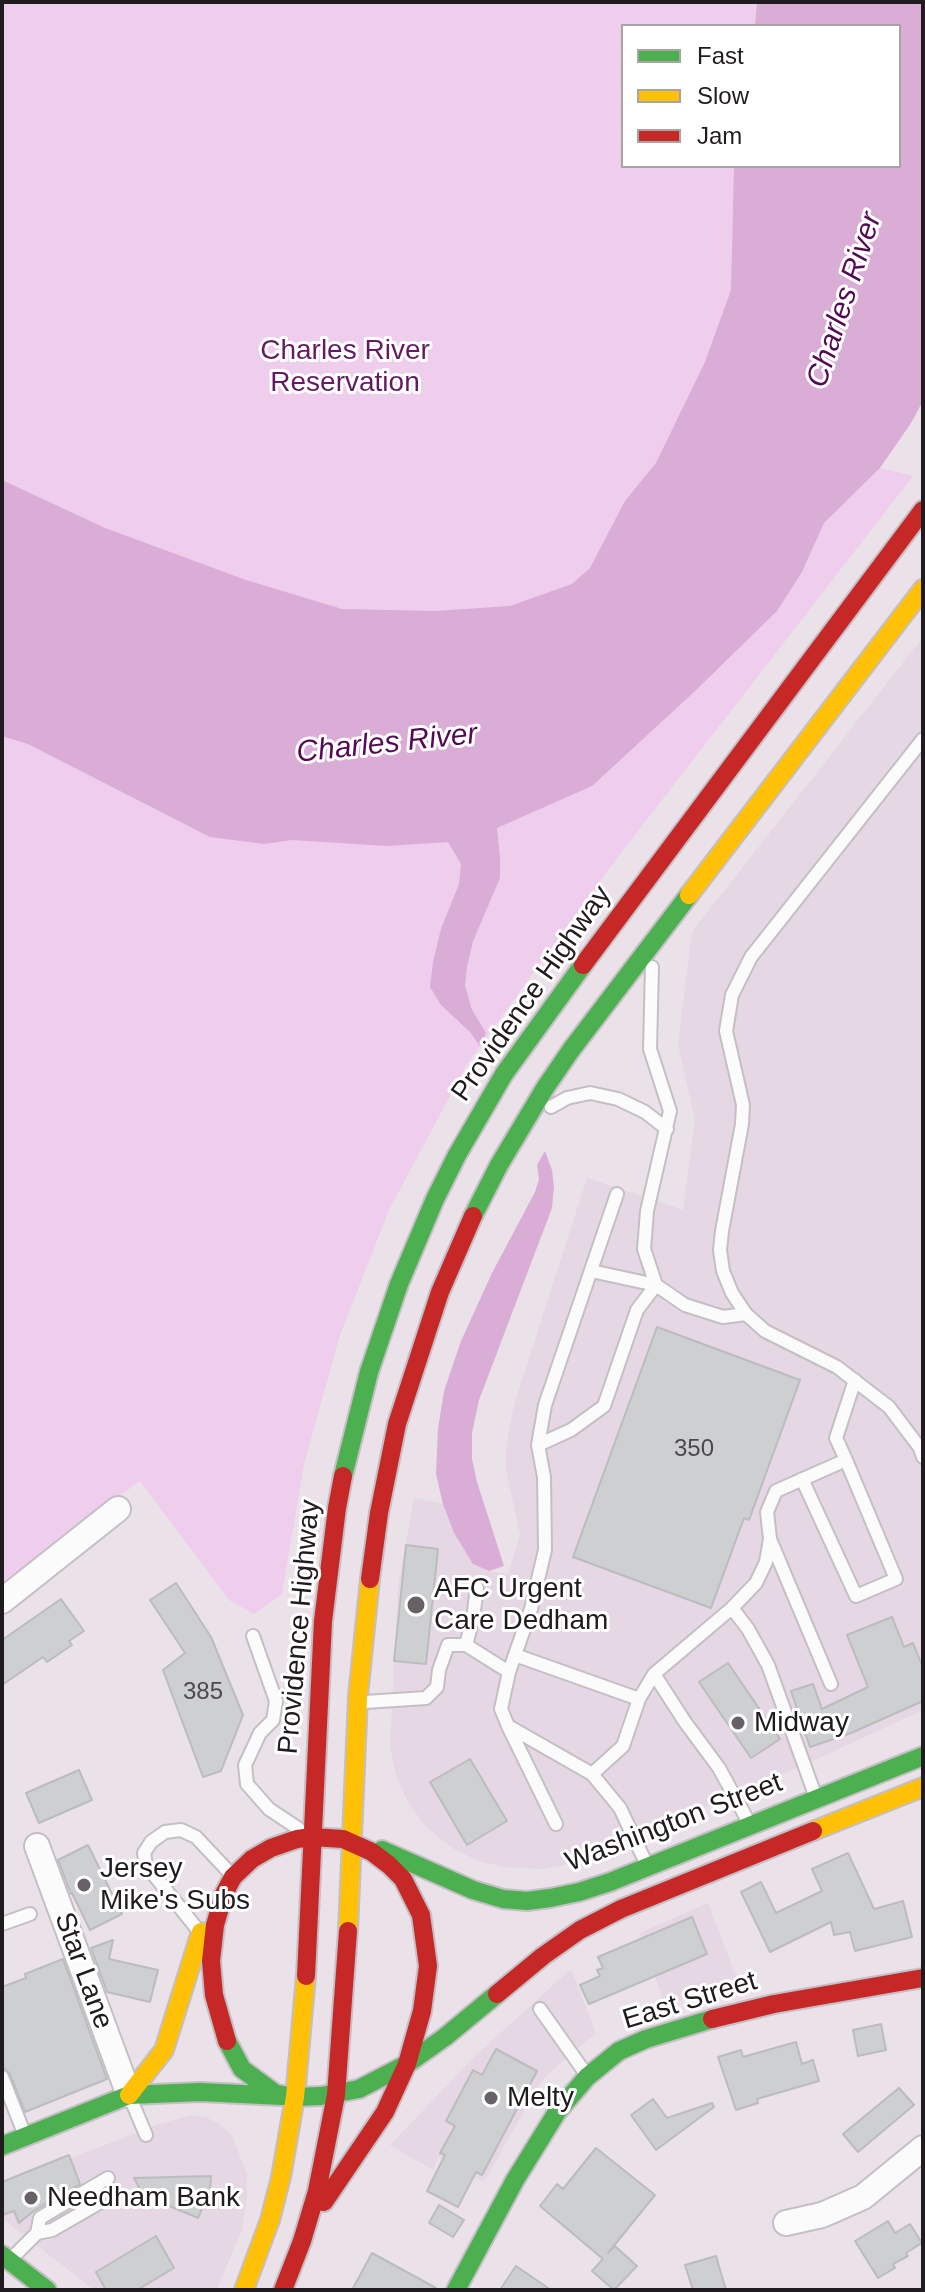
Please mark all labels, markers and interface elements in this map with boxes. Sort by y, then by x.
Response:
legend [621,24,901,168]
text: Fast [697,42,744,69]
text: Slow [697,82,749,109]
text: Jam [697,122,742,149]
water label: Charles River [800,208,890,392]
park label: Charles River Reservation [260,334,430,400]
water label: Charles River [295,717,479,771]
street label: Providence Highway [445,880,619,1108]
house number: 350 [674,1435,714,1463]
street label: Providence Highway [272,1498,328,1756]
place label: AFC Urgent Care Dedham [434,1572,608,1638]
marker: AFC Urgent Care Dedham [405,1594,427,1616]
house number: 385 [183,1678,223,1706]
place label: Midway [754,1706,849,1740]
marker: Midway [729,1714,747,1732]
street label: Washington Street [561,1766,787,1880]
place label: Jersey Mike's Subs [100,1852,250,1918]
marker: Jersey Mike's Subs [75,1876,93,1894]
street label: Star Lane [46,1908,120,2034]
street label: East Street [619,1965,761,2037]
place label: Melty [507,2081,574,2115]
marker: Melty [482,2089,500,2107]
place label: Needham Bank [47,2181,240,2215]
marker: Needham Bank [22,2189,40,2207]

